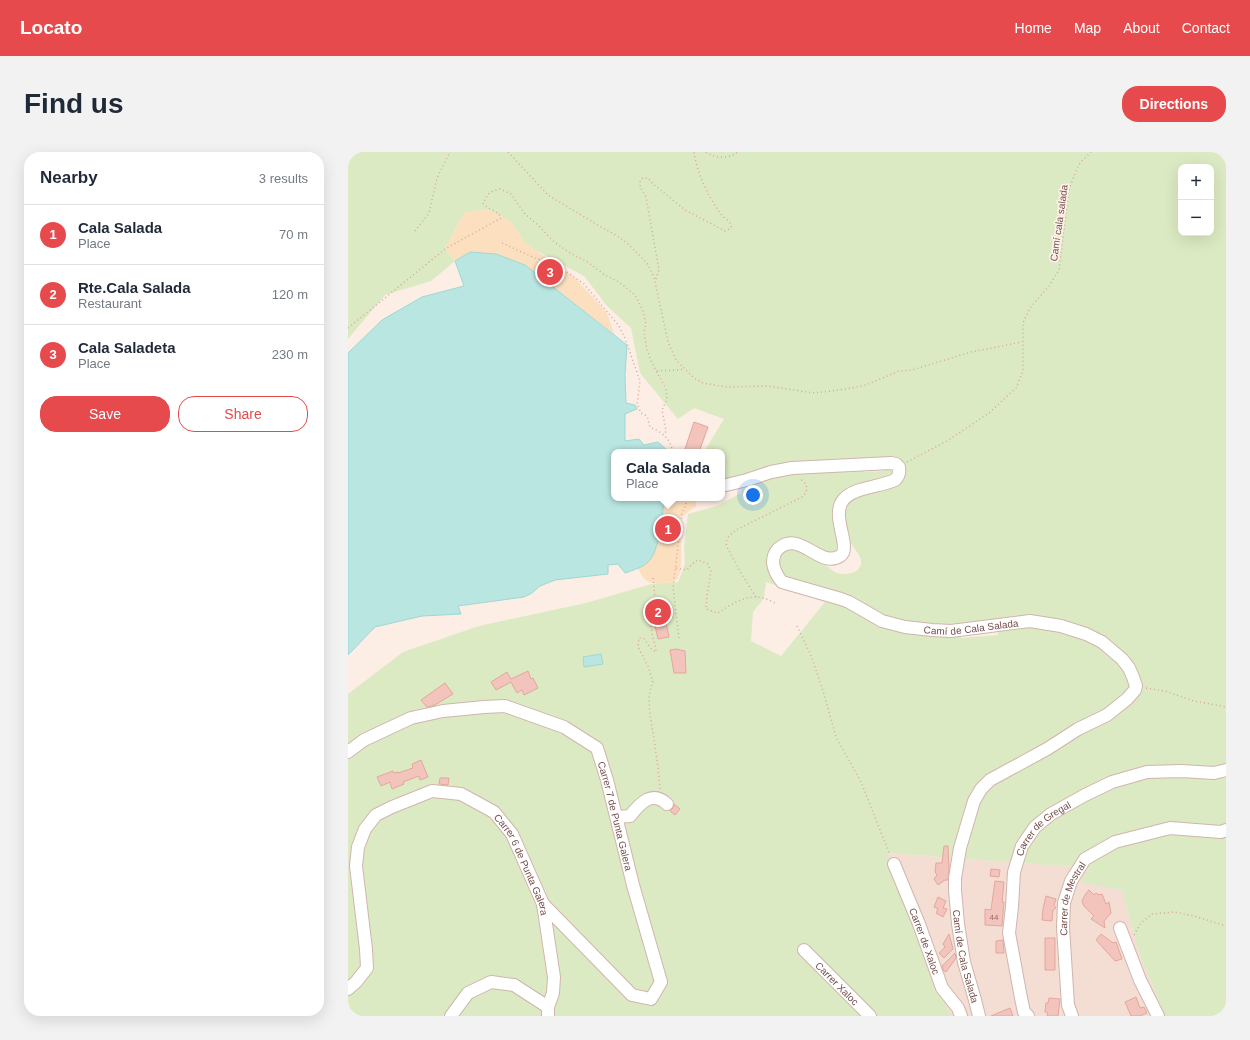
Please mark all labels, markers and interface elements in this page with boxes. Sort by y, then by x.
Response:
text: Locato [20,17,82,38]
text: Home [1015,20,1052,36]
text: Map [1074,20,1101,36]
text: About [1123,20,1160,36]
text: Contact [1182,20,1230,36]
button: Directions [1122,86,1226,122]
text: Find us [24,88,124,119]
map controls [1178,164,1214,236]
button: + [1178,164,1214,200]
text: Nearby [40,168,98,187]
text: 3 results [259,171,308,186]
street label: Camí cala salada [1048,184,1070,262]
button: − [1178,200,1214,236]
text: Cala Salada [78,219,162,236]
text: 1 [49,227,57,242]
text: 70 m [279,227,308,242]
text: Place [78,236,111,251]
pin: 3 [537,257,563,287]
text: Rte.Cala Salada [78,279,191,296]
text: 2 [49,287,57,302]
text: 120 m [272,287,308,302]
text: Restaurant [78,296,142,311]
text: Cala Saladeta [78,339,176,356]
text: 3 [49,347,57,362]
text: 230 m [272,347,308,362]
text: Place [78,356,111,371]
button: Save [40,396,170,432]
button: Share [178,396,308,432]
popup [611,449,725,501]
text: Cala Salada [626,459,710,476]
text: Place [626,476,658,491]
your location [743,485,763,505]
pin: 1 [655,514,681,544]
pin: 2 [645,597,671,627]
street label: Camí de Cala Salada [923,617,1019,637]
street label: Carrer 7 de Punta Galera [596,760,635,872]
street label: Carrer de Gregal [1014,799,1072,857]
street label: Carrer 6 de Punta Galera [492,811,550,916]
street label: Carrer de Mestral [1057,860,1087,936]
street label: Carrer de Xaloc [907,906,942,976]
street label: Camí de Cala Salada [951,909,981,1004]
house number: 44 [990,913,999,922]
street label: Carrer Xaloc [813,959,861,1007]

